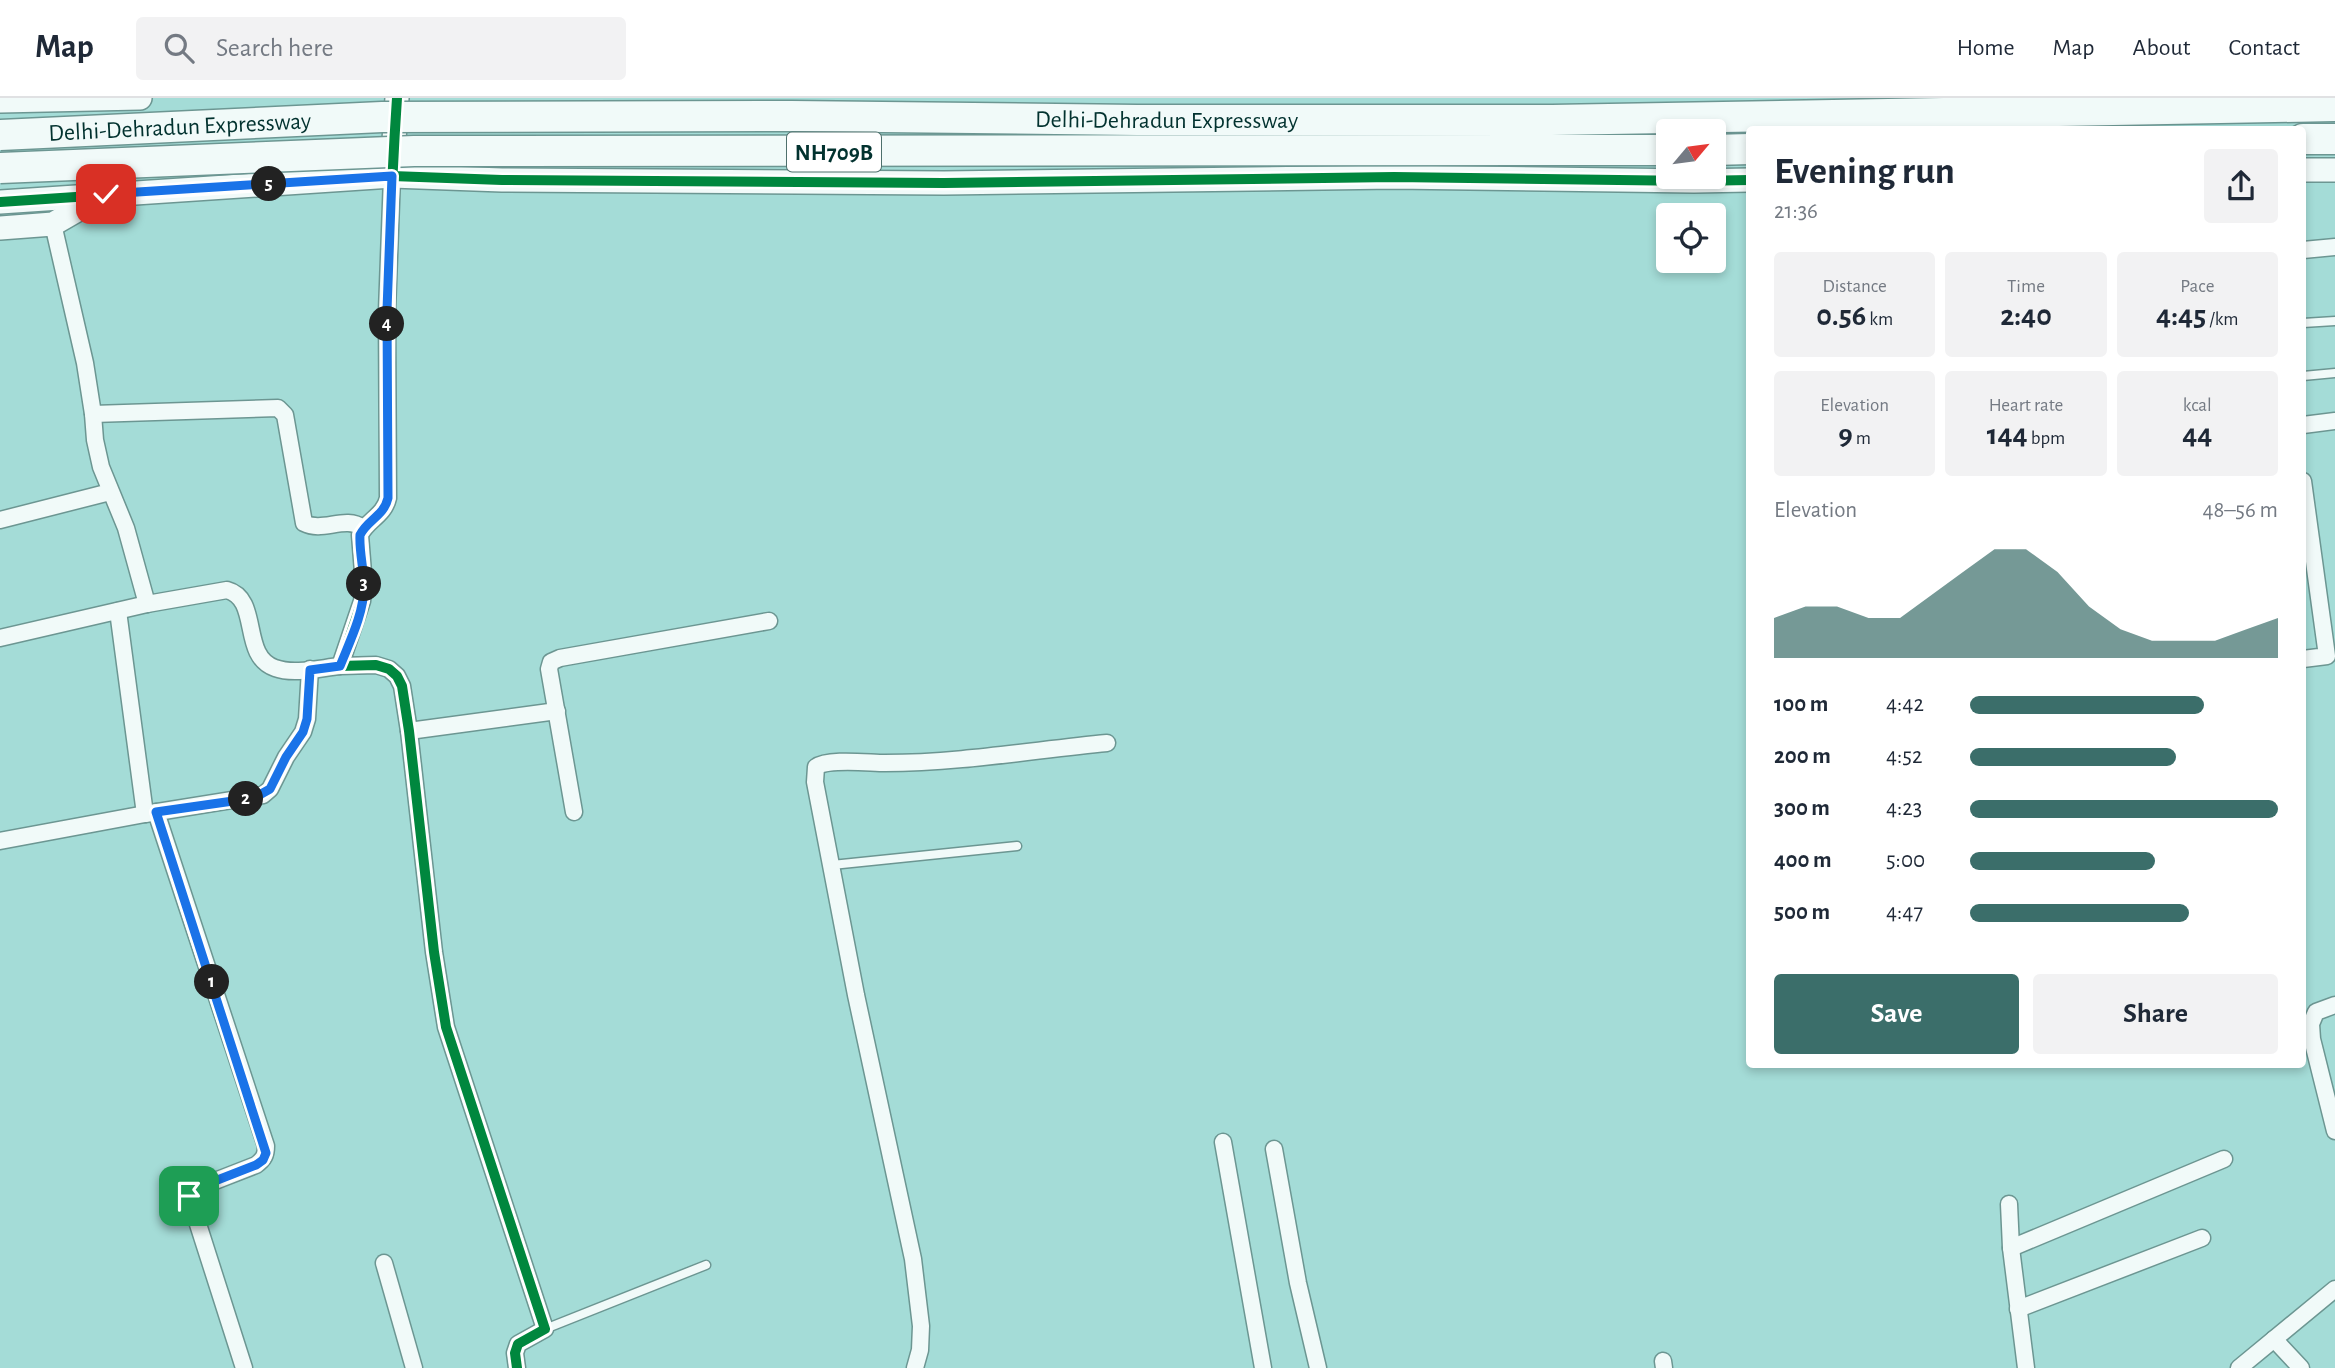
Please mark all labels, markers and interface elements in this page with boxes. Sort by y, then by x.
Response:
search box [136,17,626,80]
icon: search [160,29,198,67]
text: Map [35,31,94,64]
text: Search here [216,35,334,61]
text: Home [1957,36,2015,60]
text: Map [2053,36,2095,60]
text: About [2133,36,2190,60]
text: Contact [2228,36,2300,60]
street label: Delhi-Dehradun Expressway [1035,108,1298,133]
street label: Delhi-Dehradun Expressway [48,109,312,146]
north arrow [1656,119,1726,189]
map controls [1656,119,1726,273]
road number: NH709B [787,132,881,172]
button: share [2204,149,2278,223]
text: Evening run [1774,153,1955,191]
pin [76,164,136,224]
pin: 5 [252,166,286,202]
text: 5 [264,174,273,193]
icon: check [87,175,125,213]
text: 21:36 [1774,200,1818,223]
button: locate [1656,203,1726,273]
text: Distance [1822,277,1887,296]
text: Time [2007,277,2045,296]
text: Pace [2180,277,2214,296]
text: 0.56 [1816,301,1866,331]
text: 2:40 [2000,301,2052,331]
text: 4:45 [2156,301,2206,331]
pin: 4 [370,306,404,342]
text: km [1866,310,1893,329]
text: /km [2206,310,2239,329]
text: 4 [382,314,391,333]
text: Elevation [1820,396,1889,415]
text: Heart rate [1989,396,2063,415]
text: kcal [2183,396,2212,415]
text: 9 [1838,420,1853,450]
text: 144 [1987,420,2028,450]
text: 44 [2182,420,2212,450]
text: m [1853,429,1871,448]
text: bpm [2028,429,2065,448]
text: Elevation [1774,499,1857,522]
text: 48–56 m [2202,499,2278,522]
pin: 3 [346,566,382,602]
text: 3 [359,574,368,593]
text: 100 m [1774,693,1828,716]
text: 4:42 [1886,693,1924,716]
text: 200 m [1774,745,1831,768]
text: 4:52 [1886,745,1922,768]
pin: 2 [229,782,264,816]
text: 2 [241,789,250,808]
text: 300 m [1774,797,1830,820]
text: 4:23 [1886,797,1922,820]
text: 400 m [1774,849,1832,872]
text: 5:00 [1886,849,1925,872]
text: 500 m [1774,901,1830,924]
text: 4:47 [1886,901,1923,924]
pin: 1 [194,964,230,1000]
text: 1 [208,972,215,991]
button: Save [1774,974,2019,1054]
button: Share [2033,974,2278,1054]
pin [159,1166,219,1226]
icon: arrive [170,1177,208,1215]

